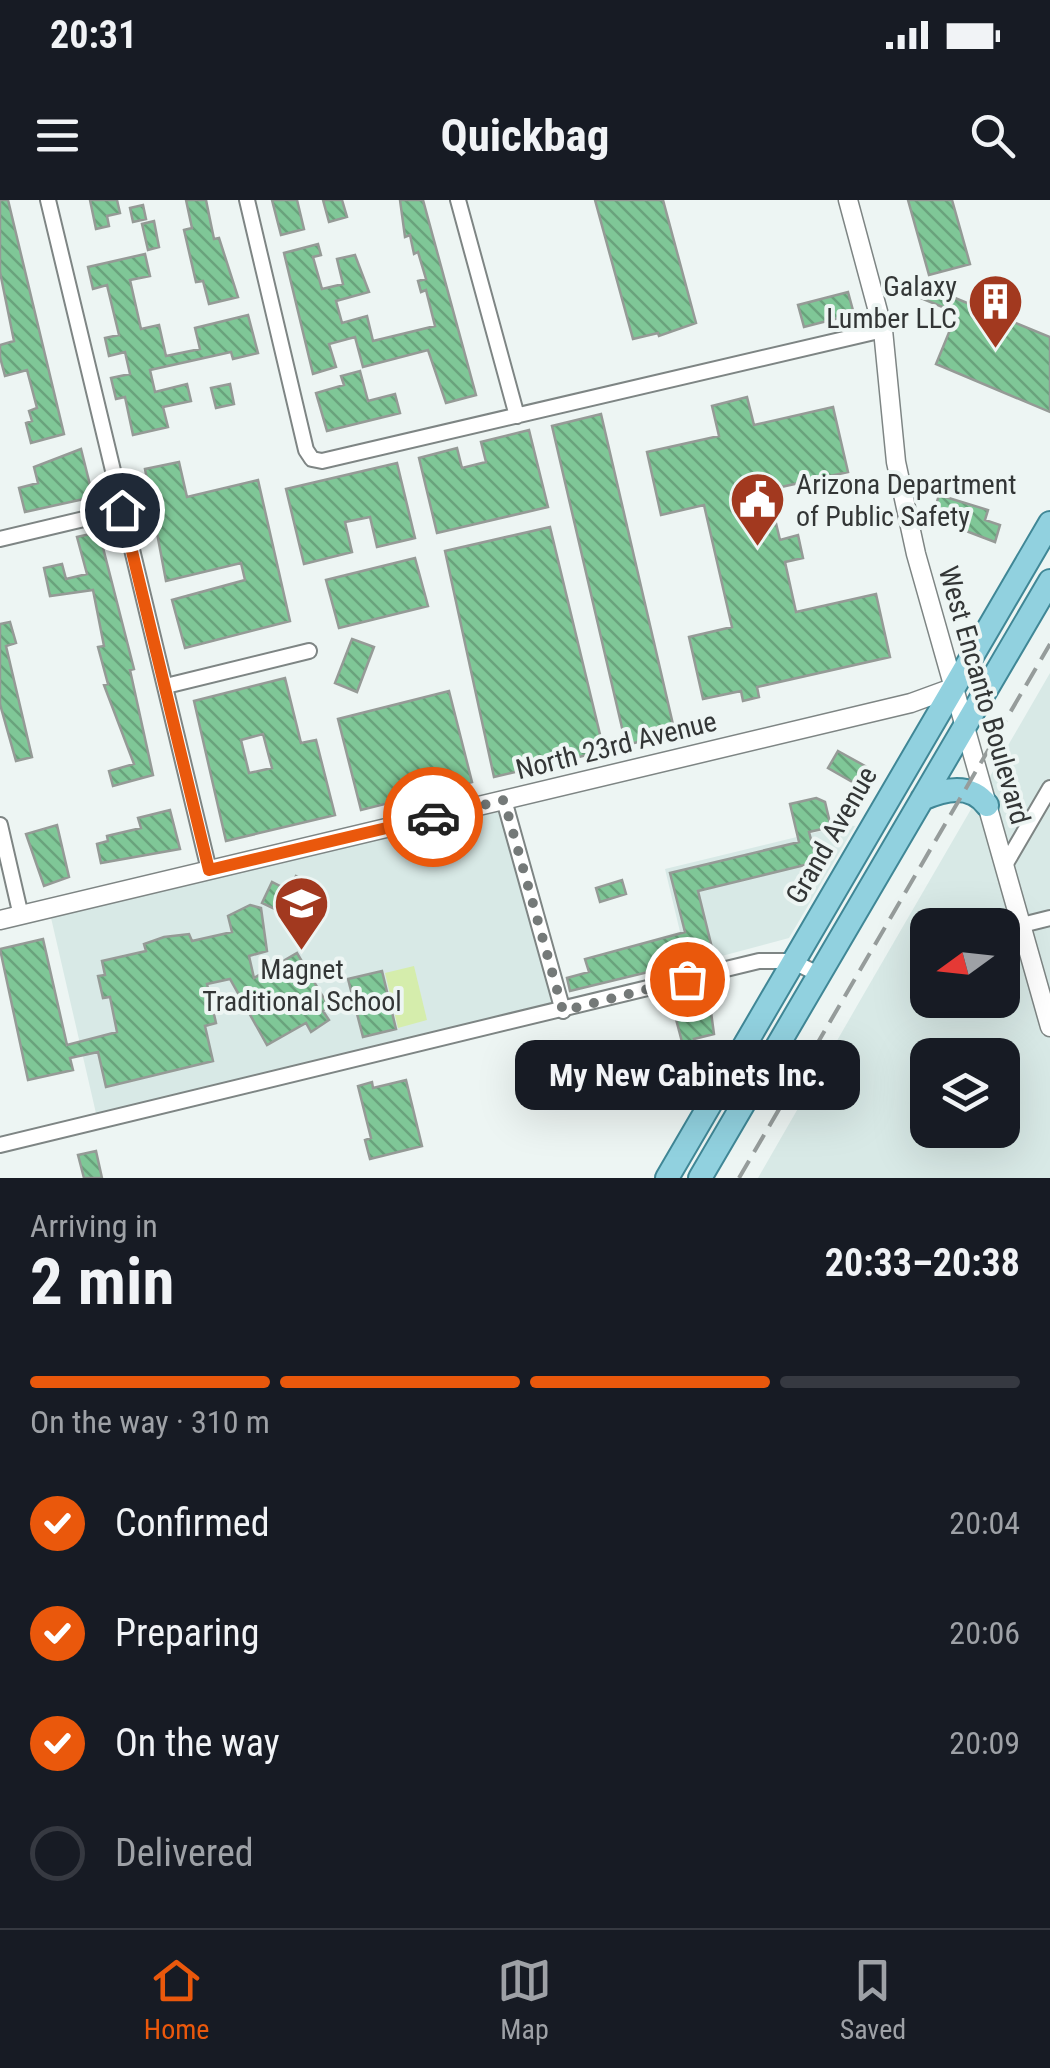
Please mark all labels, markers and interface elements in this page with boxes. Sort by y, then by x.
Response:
text: 20:31 [50,13,137,57]
icon: menu [30,108,85,163]
icon: search [965,108,1020,163]
text: Quickbag [441,109,609,162]
place label: Galaxy Lumber LLC [826,270,957,335]
building icon: Galaxy Lumber LLC [966,272,1026,351]
pin [80,468,165,553]
place label: Arizona Department of Public Safety [796,468,1017,533]
public building icon: Arizona Department of Public Safety [727,470,787,549]
icon: home [95,483,150,538]
street label: West Encanto Boulevard [932,562,1037,828]
street label: North 23rd Avenue [512,705,720,786]
street label: Grand Avenue [779,761,884,910]
courier [383,767,483,867]
icon: car [406,790,461,845]
school or university icon: Magnet Traditional School [272,873,332,952]
north arrow [910,908,1020,1018]
map controls [910,908,1020,1148]
pin [645,937,730,1022]
icon: bag [660,952,715,1007]
place label: Magnet Traditional School [202,953,402,1018]
button: layers [910,1038,1020,1148]
callout: My New Cabinets Inc. [514,1039,860,1109]
text: My New Cabinets Inc. [549,1056,826,1094]
text: Arriving in [30,1207,158,1245]
text: 20:33–20:38 [825,1241,1020,1285]
text: 2 min [30,1244,174,1320]
text: On the way · 310 m [30,1403,270,1441]
icon: check [30,1496,85,1551]
text: Confirmed [115,1501,270,1545]
text: 20:04 [949,1504,1020,1542]
icon: check [30,1606,85,1661]
text: Preparing [115,1611,260,1655]
text: 20:06 [949,1614,1020,1652]
icon: check [30,1716,85,1771]
text: On the way [115,1721,280,1765]
text: 20:09 [949,1724,1020,1762]
text: Delivered [115,1831,254,1875]
tab: Home [144,1953,209,2046]
tab: Map [497,1953,552,2046]
tab: Saved [840,1953,906,2046]

